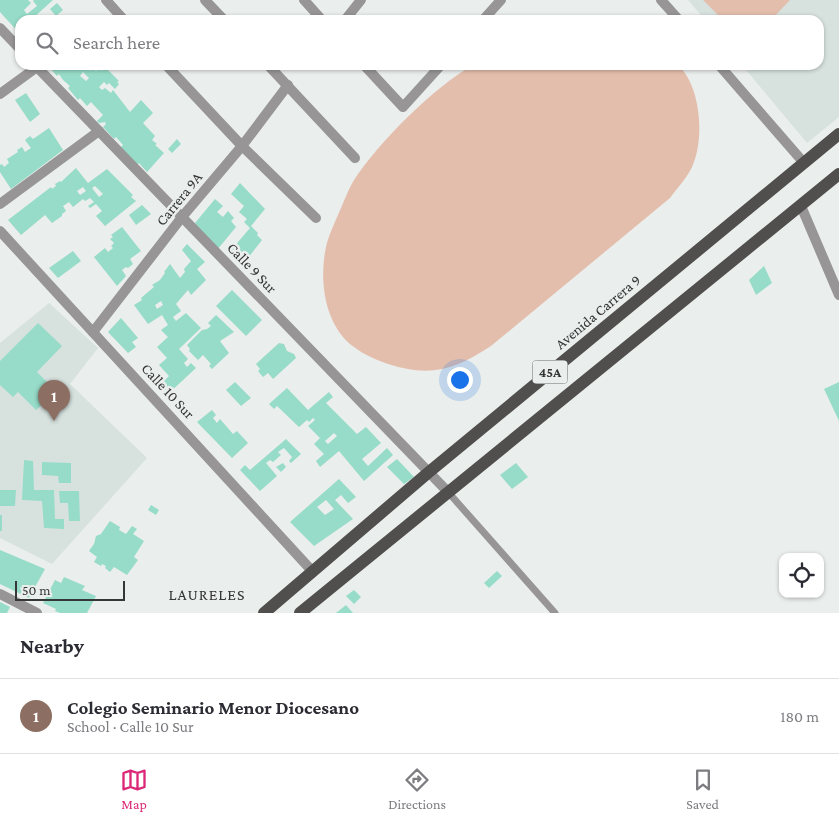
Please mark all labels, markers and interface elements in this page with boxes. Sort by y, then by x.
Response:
search box [15,15,824,70]
icon: search [33,29,61,57]
text: Search here [73,32,160,53]
street label: Carrera 9A [153,169,205,229]
street label: Calle 9 Sur [224,240,280,297]
street label: Avenida Carrera 9 [552,272,644,352]
street label: Calle 10 Sur [138,360,198,422]
road number: 45A [532,361,568,384]
your location [447,367,473,393]
pin: 1 [38,380,70,421]
map controls [779,553,824,598]
button: locate [779,553,824,598]
scale bar [15,578,125,601]
text: 50 m [22,582,50,598]
district label: LAURELES [169,586,246,603]
text: Nearby [20,634,84,658]
text: Colegio Seminario Menor Diocesano [67,697,359,718]
text: 1 [33,708,39,725]
text: 180 m [780,708,819,725]
text: School · Calle 10 Sur [67,718,194,735]
tab: Map [120,766,148,812]
tab: Directions [388,766,446,812]
tab: Saved [686,766,719,812]

